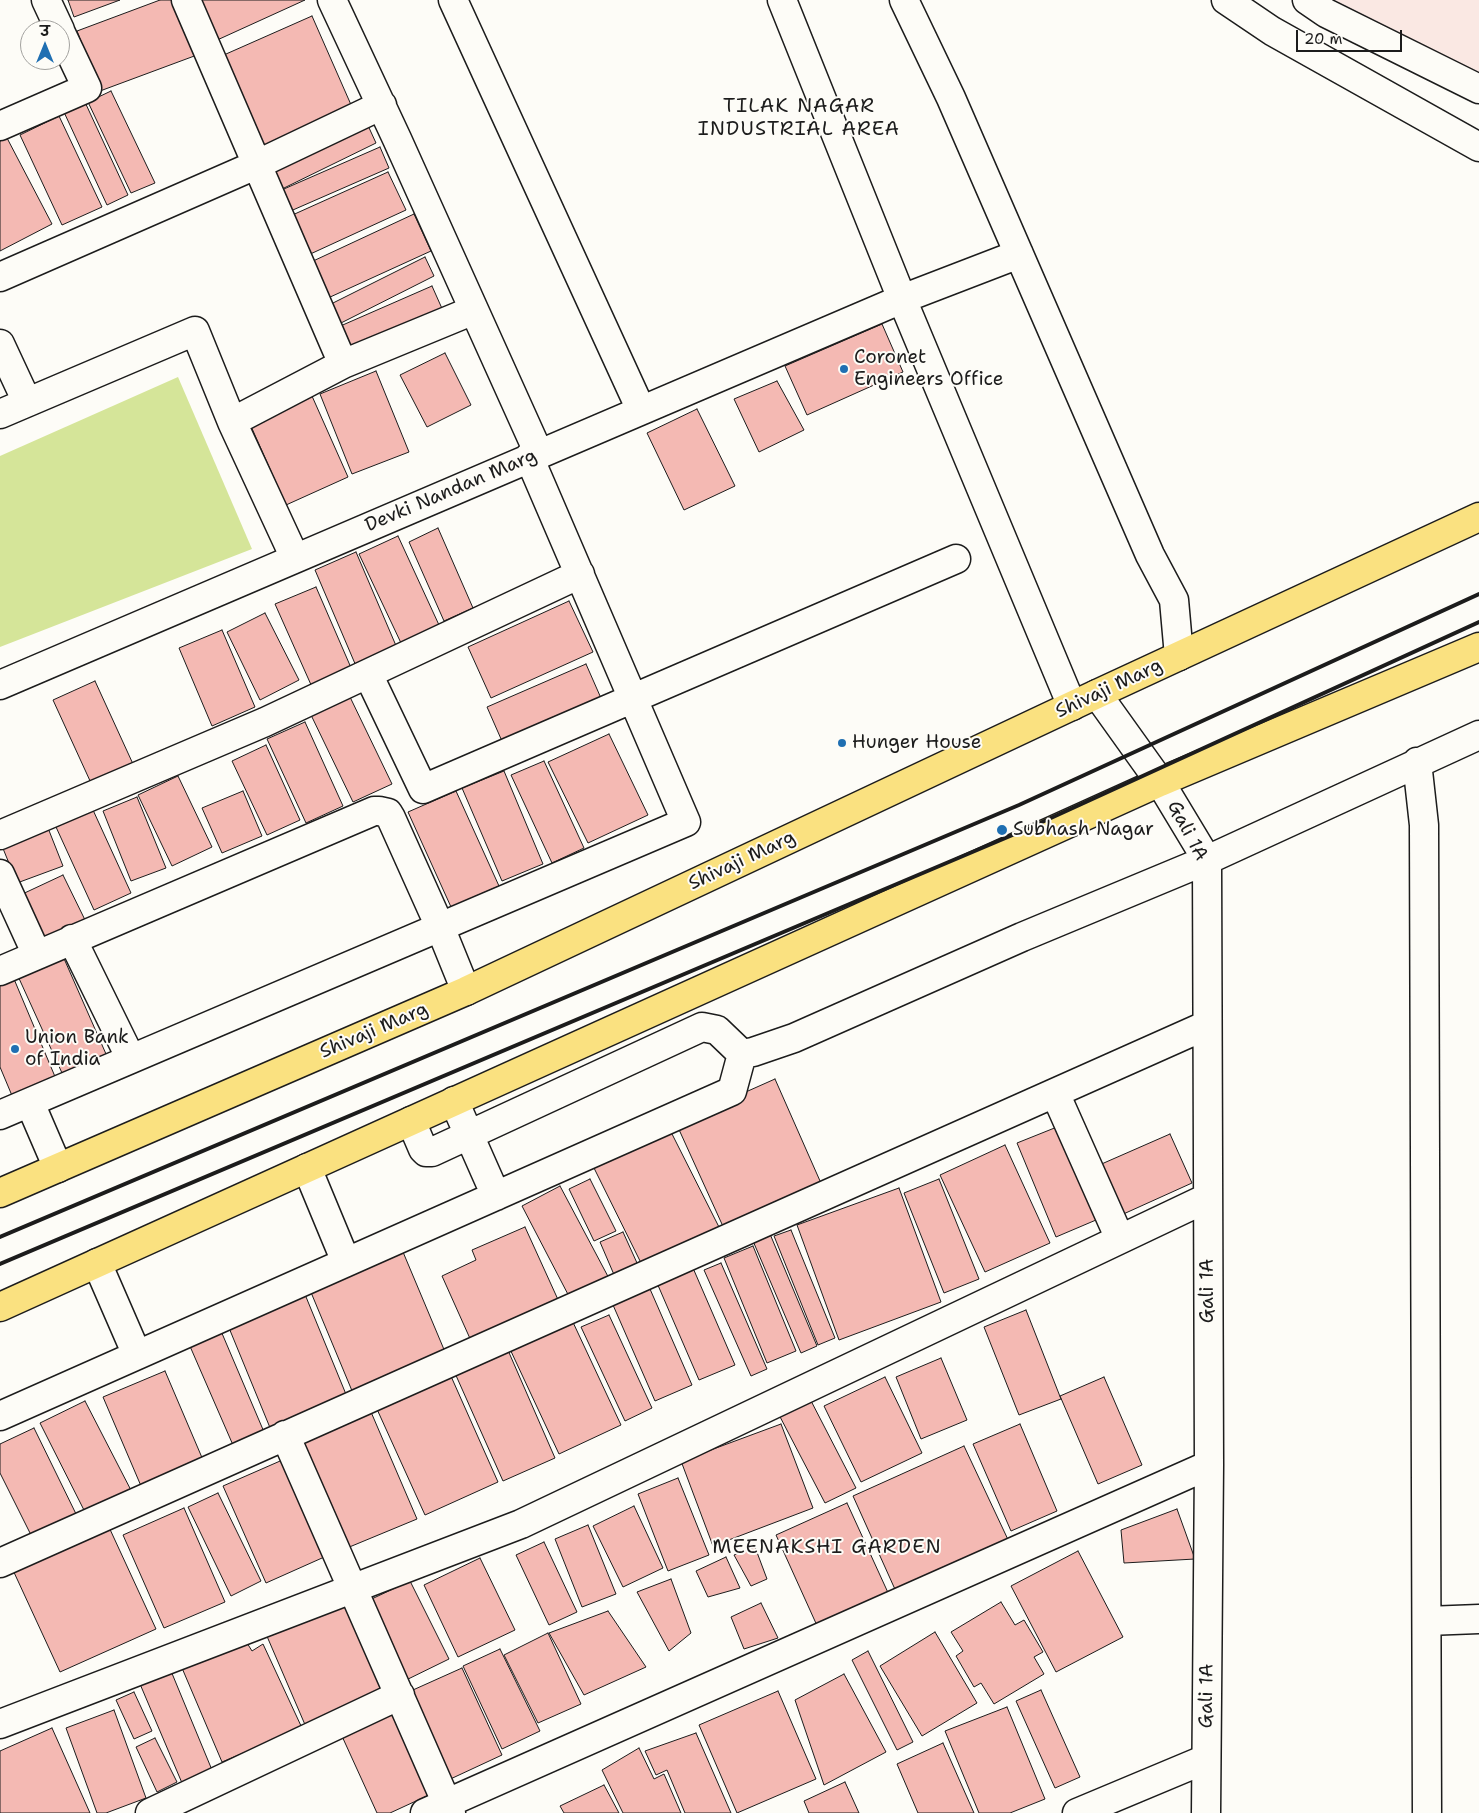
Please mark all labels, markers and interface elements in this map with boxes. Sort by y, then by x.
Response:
north arrow [20,20,70,70]
scale bar [1299,20,1405,52]
text: उ [40,22,50,40]
text: 20 m [1304,29,1343,49]
district label: TILAK NAGAR INDUSTRIAL AREA [696,95,902,142]
place label: Coronet Engineers Office [854,347,1004,391]
marker: Coronet Engineers Office [838,363,850,375]
street label: Devki Nandan Marg [362,445,540,537]
street label: Shivaji Marg [1052,654,1166,724]
place label: Hunger House [852,732,981,754]
marker: Hunger House [836,737,848,749]
street label: Gali 1A [1162,797,1212,865]
place label: Subhash Nagar [1013,819,1154,841]
marker: Subhash Nagar [995,823,1009,837]
street label: Shivaji Marg [685,826,799,896]
street label: Shivaji Marg [317,998,431,1064]
place label: Union Bank of India [25,1027,129,1071]
marker: Union Bank of India [9,1043,21,1055]
street label: Gali 1A [1197,1259,1219,1323]
district label: MEENAKSHI GARDEN [710,1536,944,1560]
street label: Gali 1A [1195,1663,1219,1729]

